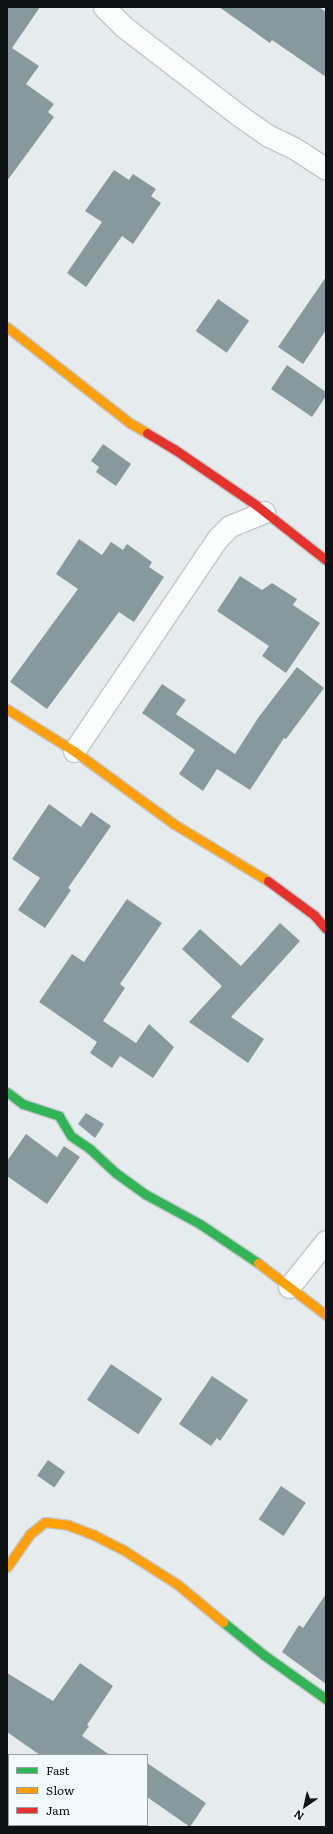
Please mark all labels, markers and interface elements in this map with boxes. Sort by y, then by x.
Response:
legend [8,1754,148,1826]
text: Fast [46,1761,69,1779]
text: Slow [46,1781,74,1799]
north arrow [285,1786,325,1826]
text: Jam [46,1801,70,1819]
text: N [290,1807,307,1825]

